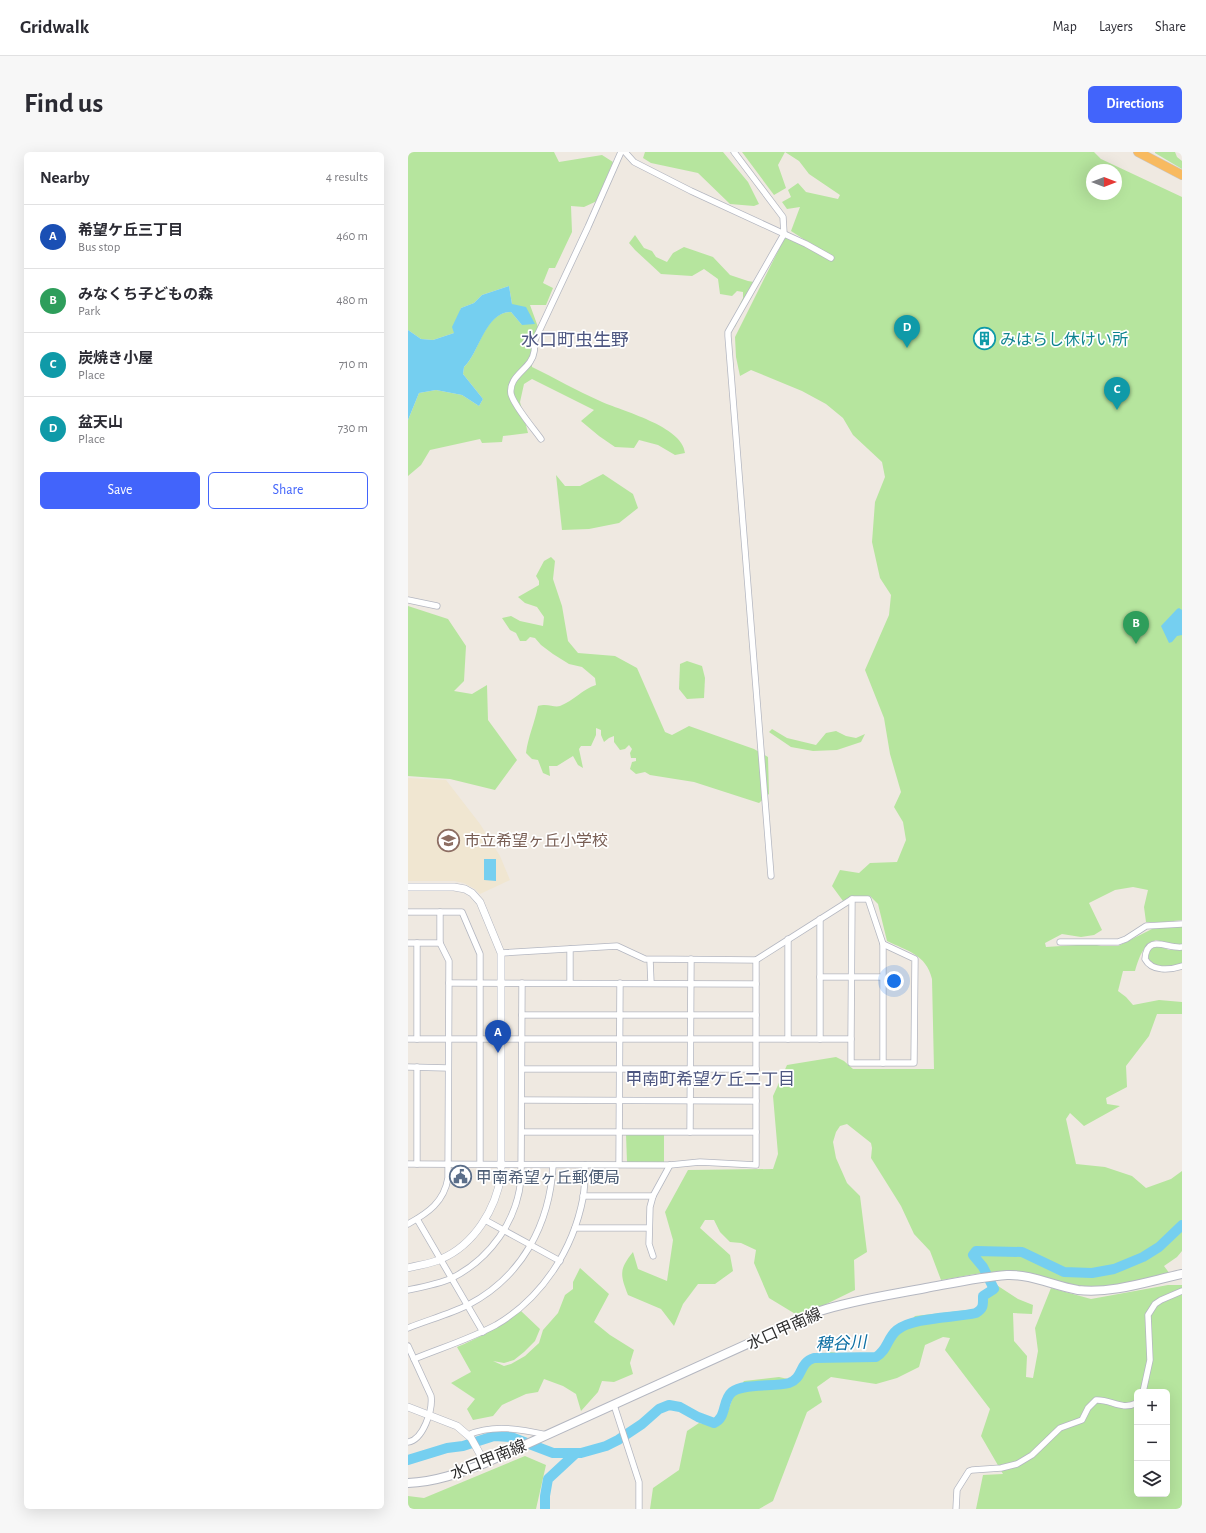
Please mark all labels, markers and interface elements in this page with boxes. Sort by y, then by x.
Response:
text: Gridwalk [20,18,89,37]
text: Map [1052,20,1077,34]
text: Layers [1099,20,1133,34]
text: Share [1155,20,1186,34]
button: Directions [1088,86,1182,123]
text: Find us [24,90,103,118]
north arrow [1086,164,1122,200]
text: Nearby [40,169,90,186]
text: 4 results [326,171,368,184]
text: 希望ケ丘三丁目 [78,223,183,238]
text: A [49,230,57,243]
text: 460 m [336,230,368,243]
text: Bus stop [78,241,120,254]
text: みなくち子どもの森 [78,287,213,302]
text: B [49,294,57,307]
text: 480 m [336,294,368,307]
text: Park [78,305,100,318]
pin: D [894,315,920,348]
building icon: みはらし休けい所 [972,326,998,352]
district label: 水口町虫生野 [521,331,629,350]
place label: みはらし休けい所 [1000,331,1128,348]
text: 炭焼き小屋 [78,351,153,366]
text: C [50,358,56,371]
text: 710 m [339,358,368,371]
text: Place [78,369,105,382]
pin: C [1104,377,1130,410]
text: 盆天山 [78,415,123,430]
text: D [49,422,57,435]
text: 730 m [338,422,368,435]
text: Place [78,433,105,446]
button: Save [40,472,200,509]
button: Share [208,472,368,509]
pin: B [1123,611,1149,644]
school or university icon: 市立希望ヶ丘小学校 [436,827,462,853]
place label: 市立希望ヶ丘小学校 [464,832,608,849]
your location [884,971,904,991]
pin: A [485,1020,511,1053]
district label: 甲南町希望ケ丘二丁目 [625,1070,795,1088]
public building icon: 甲南希望ヶ丘郵便局 [448,1164,474,1190]
place label: 甲南希望ヶ丘郵便局 [476,1169,620,1186]
street label: 水口甲南線 [744,1304,824,1352]
water label: 稗谷川 [815,1333,869,1353]
map controls [1134,1389,1170,1497]
button: + [1134,1389,1170,1425]
button: − [1134,1425,1170,1461]
street label: 水口甲南線 [448,1437,528,1482]
button: layers [1134,1461,1170,1497]

